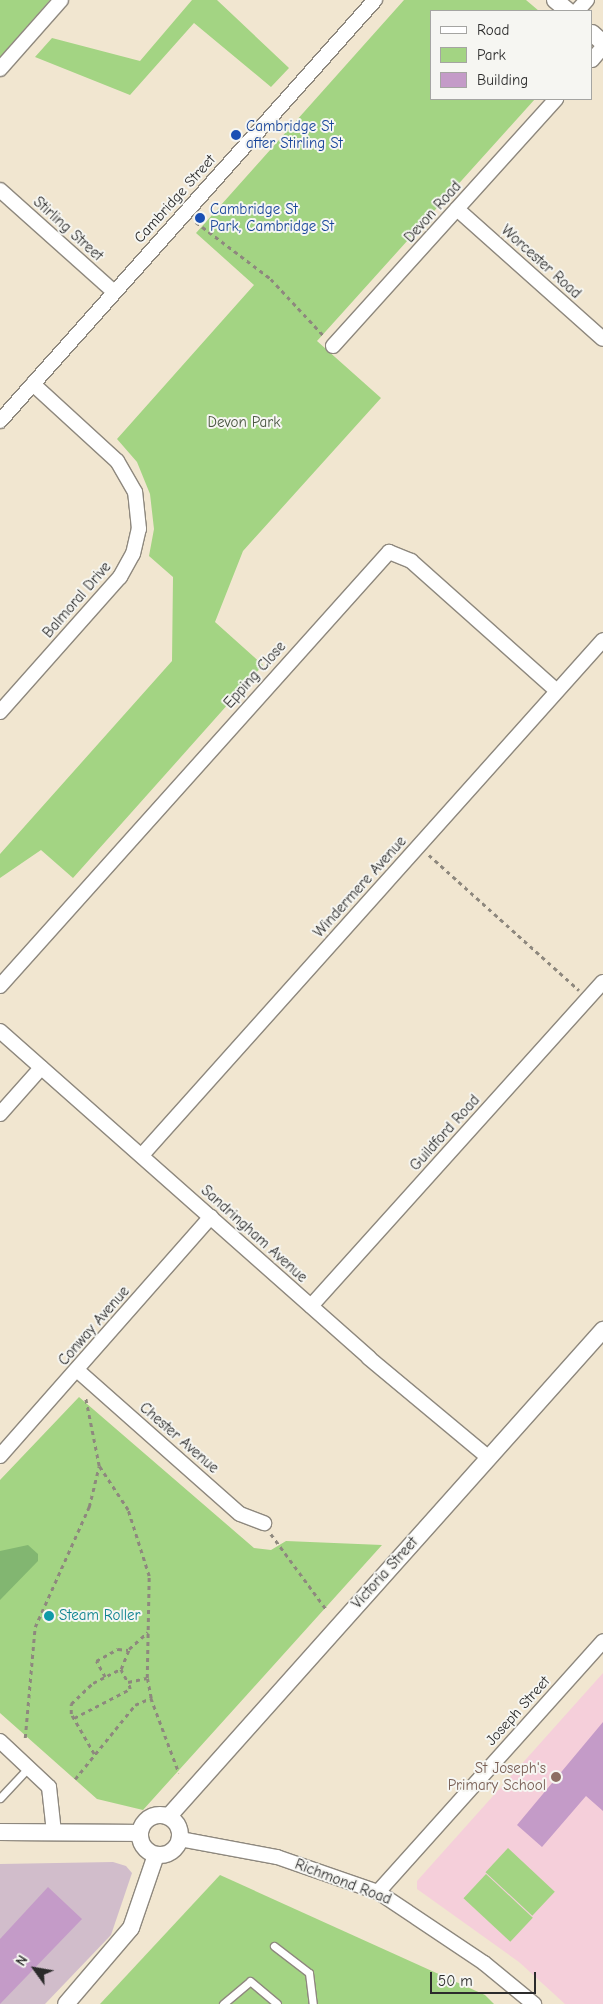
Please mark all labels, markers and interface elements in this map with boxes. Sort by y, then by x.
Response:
legend [430,10,593,100]
text: Road [477,21,509,39]
text: Park [477,46,506,64]
text: Building [477,71,528,89]
place label: Cambridge St after Stirling St [246,117,343,152]
marker: Cambridge St after Stirling St [230,129,242,141]
street label: Cambridge Street [131,151,219,247]
street label: Devon Road [401,178,465,246]
street label: Stirling Street [29,193,107,265]
place label: Cambridge St Park, Cambridge St [210,200,334,235]
marker: Cambridge St Park, Cambridge St [194,212,206,224]
street label: Worcester Road [497,221,585,303]
park label: Devon Park [208,414,280,432]
street label: Balmoral Drive [39,558,115,642]
street label: Epping Close [220,638,290,712]
street label: Windermere Avenue [310,833,410,941]
street label: Guildford Road [406,1091,484,1175]
street label: Sandringham Avenue [197,1182,311,1286]
street label: Conway Avenue [55,1283,133,1369]
street label: Chester Avenue [136,1399,222,1477]
street label: Victoria Street [348,1533,422,1613]
place label: Steam Roller [59,1607,141,1625]
marker: Steam Roller [43,1610,55,1622]
street label: Joseph Street [482,1673,554,1749]
place label: St Joseph's Primary School [448,1759,546,1794]
marker: St Joseph's Primary School [550,1771,562,1783]
street label: Richmond Road [292,1855,394,1909]
north arrow [10,1944,60,1994]
text: N [12,1952,31,1969]
scale bar [433,1962,539,1994]
text: 50 m [438,1972,473,1990]

